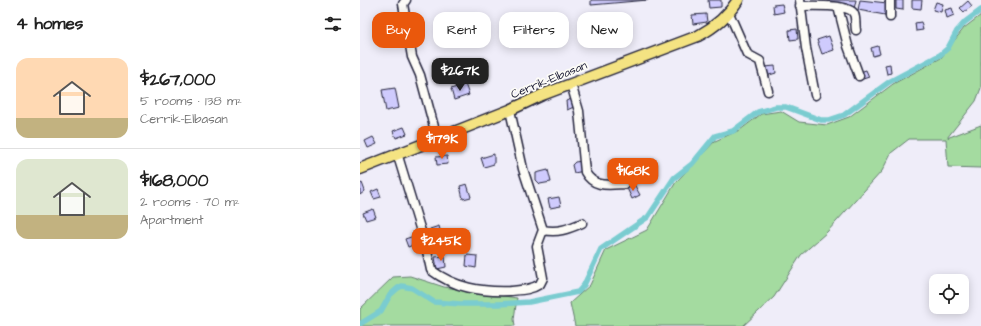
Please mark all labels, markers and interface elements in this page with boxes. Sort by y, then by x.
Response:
text: 4 homes [16,12,83,36]
chip: Buy [372,12,425,48]
chip: Rent [433,12,491,48]
chip: Filters [499,12,569,48]
chip: New [577,12,633,48]
icon: filters [322,13,344,35]
street label: Cerrik-Elbasan [508,57,590,103]
pin: $267K [432,58,488,92]
text: $267K [441,62,479,80]
text: $267,000 [140,68,216,92]
icon: home [48,74,96,122]
text: 5 rooms · 138 m² [140,92,242,110]
text: Cerrik-Elbasan [140,110,228,128]
pin: $179K [414,126,470,160]
text: $179K [426,130,458,148]
pin: $168K [605,158,661,192]
text: $168K [616,162,650,180]
text: $168,000 [140,169,209,193]
icon: home [48,175,96,223]
text: 2 rooms · 70 m² [140,193,240,211]
text: Apartment [140,211,204,229]
pin: $245K [413,228,469,262]
text: $245K [421,232,461,250]
map controls [929,274,969,314]
button: locate [929,274,969,314]

